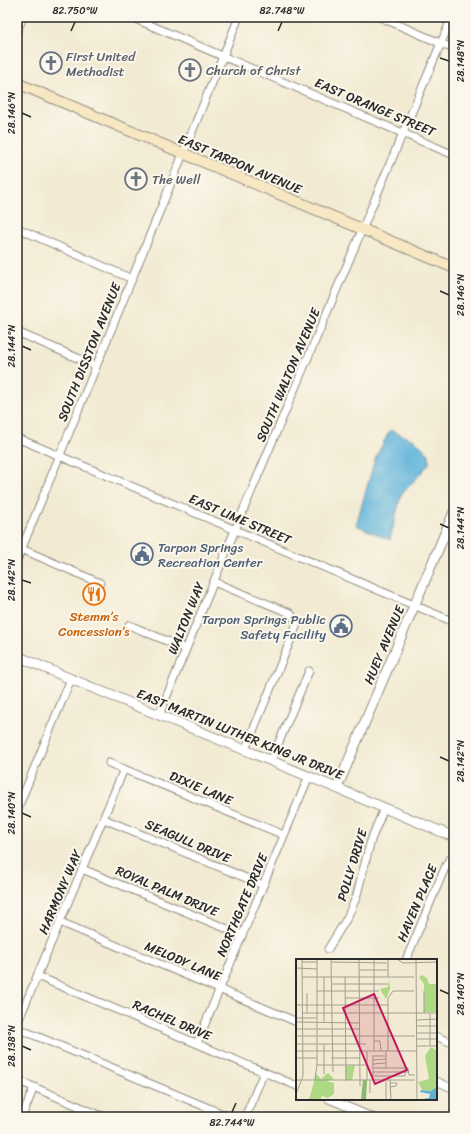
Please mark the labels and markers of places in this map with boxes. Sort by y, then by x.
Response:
place label: First United Methodist [66,45,136,83]
church icon: First United Methodist [38,50,64,76]
church icon: Church of Christ [177,57,203,83]
place label: Church of Christ [206,59,301,82]
church icon: The Well [123,166,149,192]
place label: The Well [152,168,201,191]
place label: Tarpon Springs Recreation Center [158,536,263,574]
public building icon: Tarpon Springs Recreation Center [129,541,155,567]
restaurant icon: Stemm’s Concession’s [81,581,107,607]
place label: Stemm’s Concession’s [58,605,130,643]
place label: Tarpon Springs Public Safety Facility [202,608,326,646]
public building icon: Tarpon Springs Public Safety Facility [328,613,354,639]

